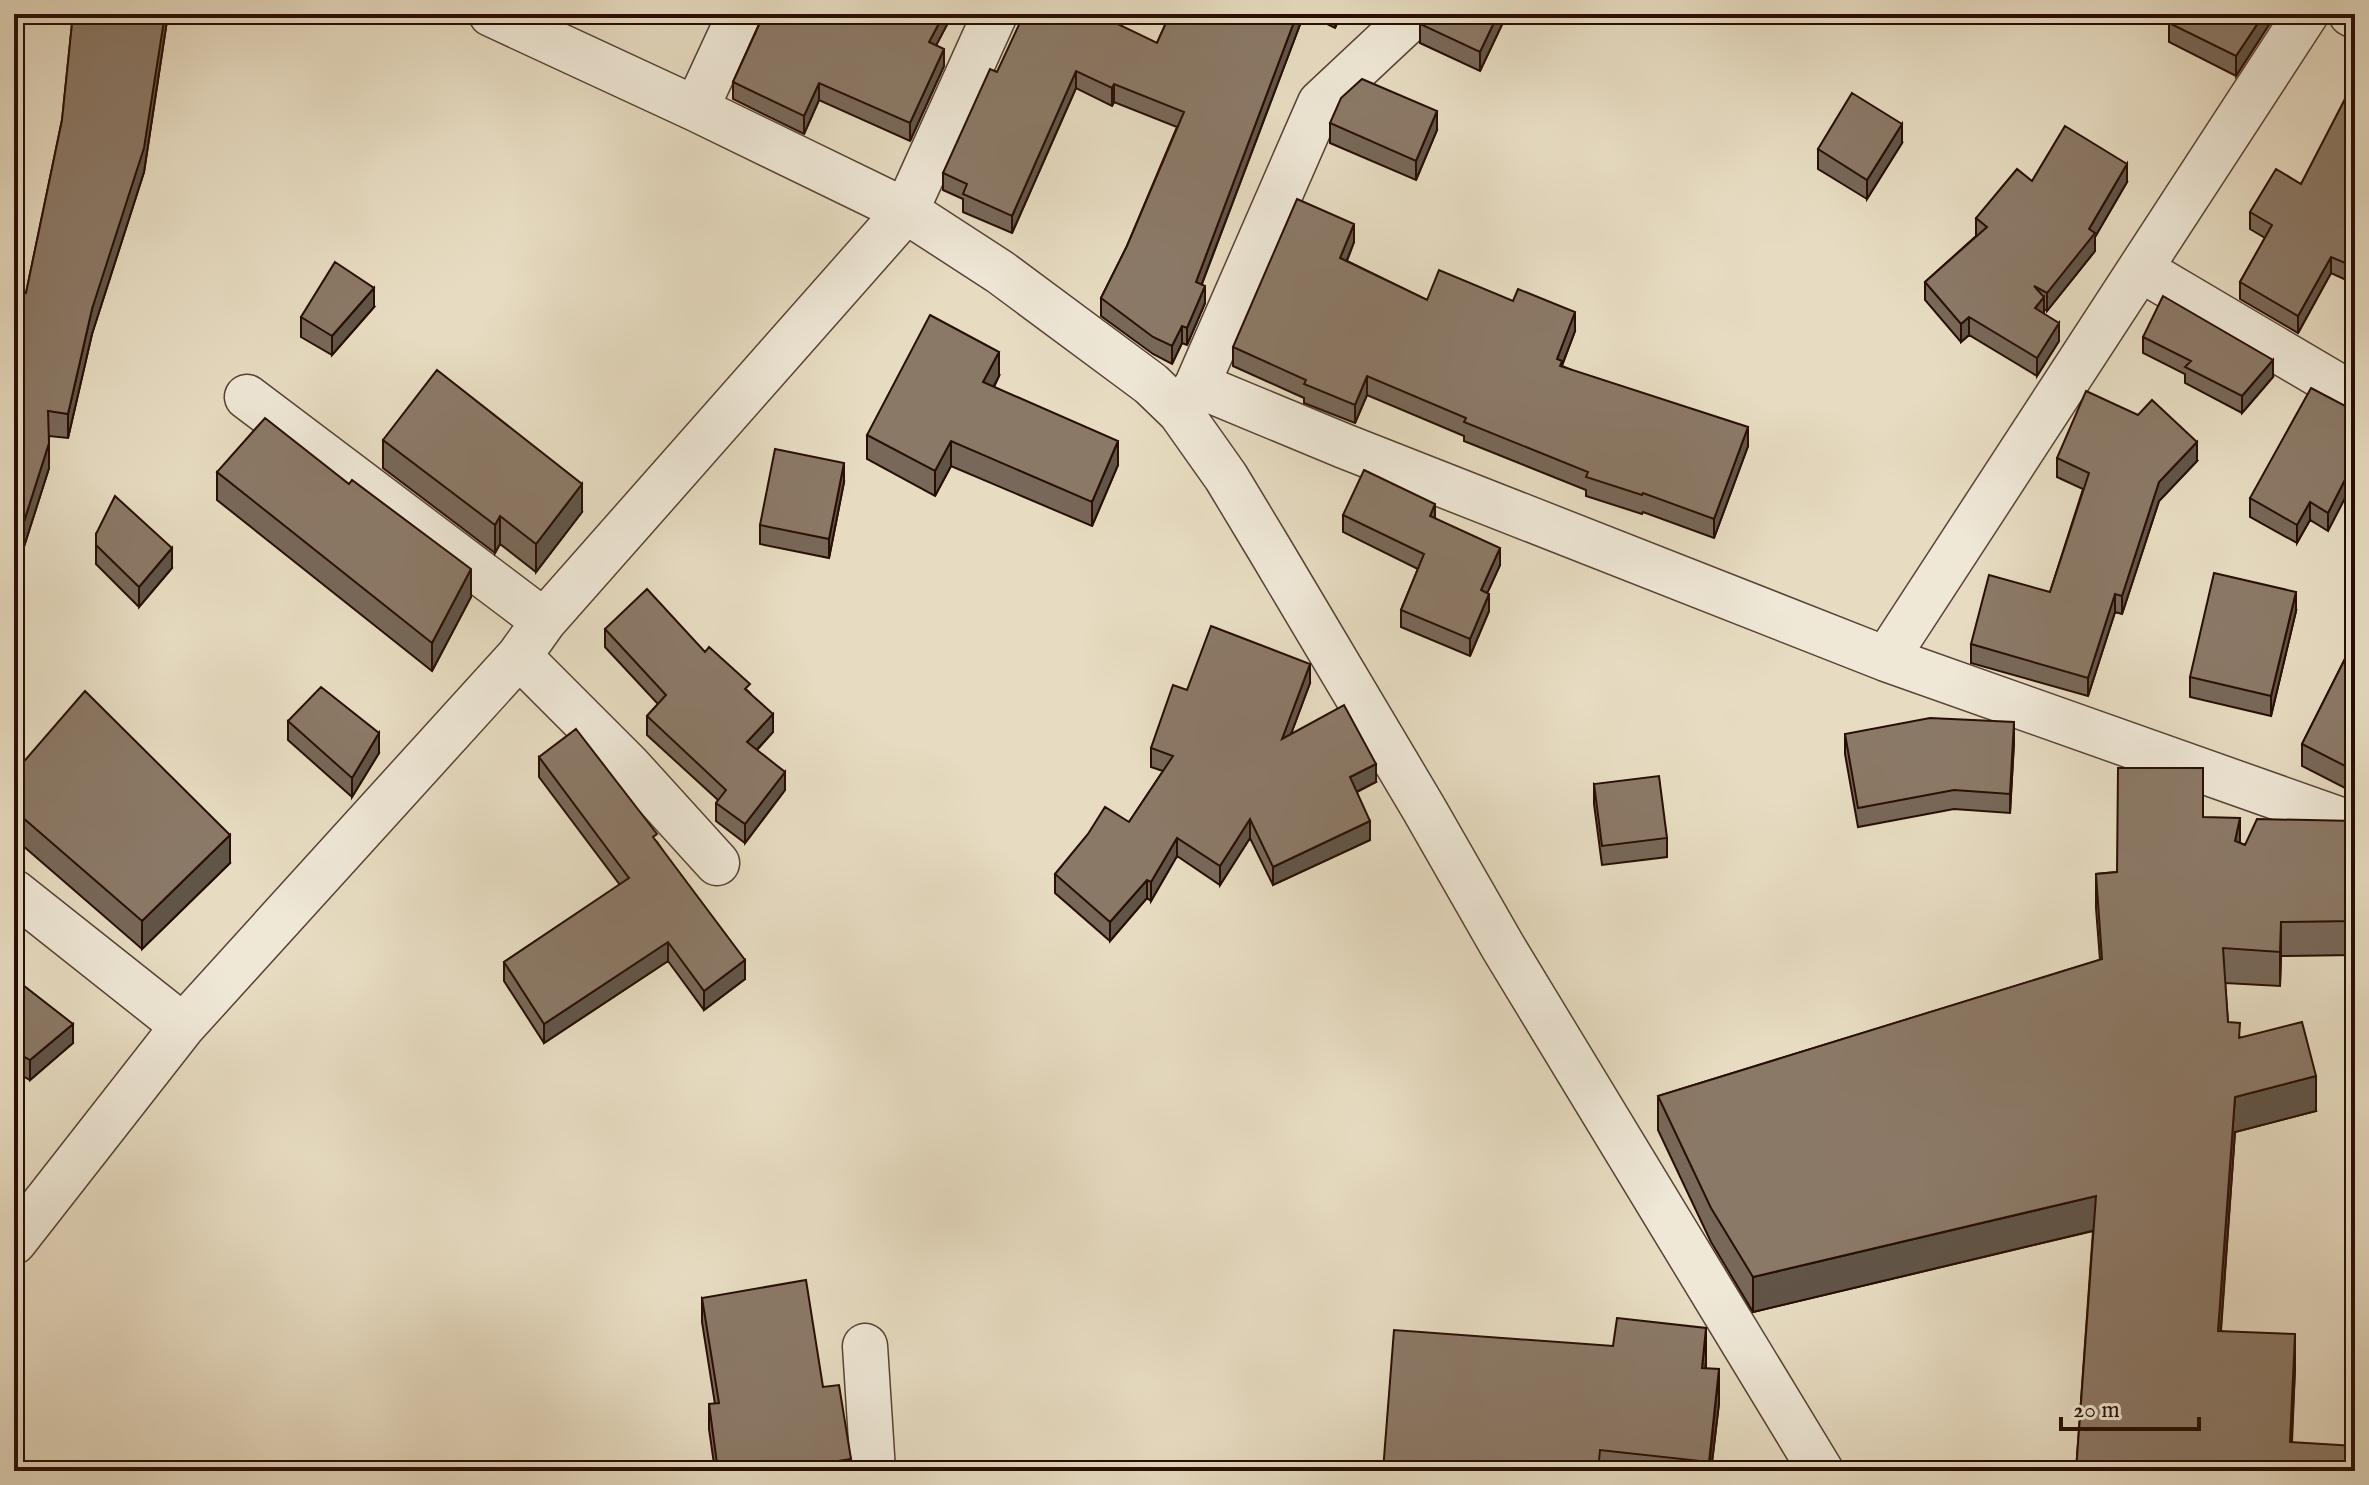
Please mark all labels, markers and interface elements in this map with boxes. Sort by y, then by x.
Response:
scale bar [2061,1381,2199,1431]
text: 20 m [2073,1395,2120,1426]

